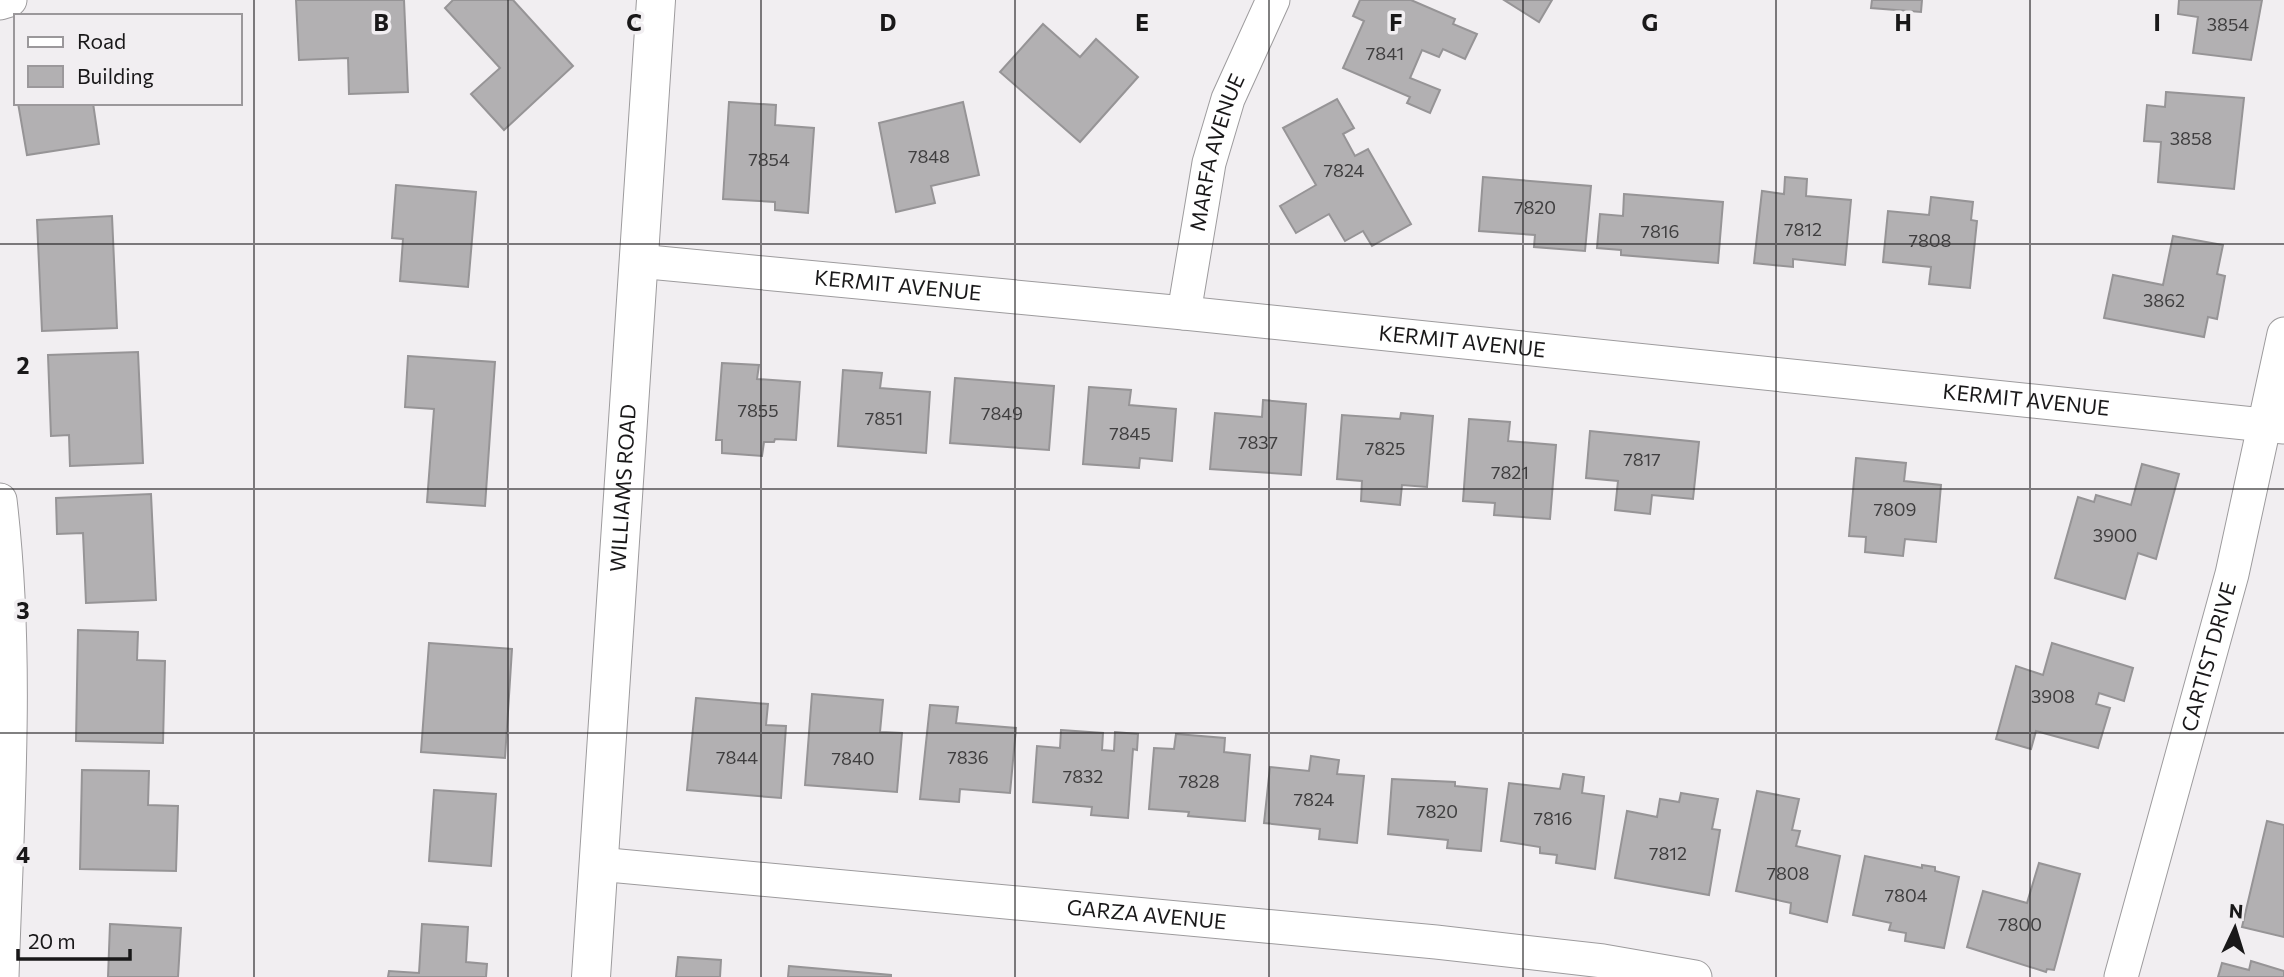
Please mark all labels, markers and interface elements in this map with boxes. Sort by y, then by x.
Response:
text: B [373,8,389,36]
text: C [626,8,642,36]
text: D [880,8,897,36]
text: E [1135,8,1149,36]
text: F [1389,8,1403,36]
text: G [1642,8,1658,36]
text: H [1894,8,1912,36]
text: I [2153,8,2161,36]
house number: 3854 [2207,13,2249,35]
legend [14,14,242,105]
text: Road [77,28,126,53]
house number: 7841 [1366,42,1404,64]
text: Building [77,63,154,88]
street label: MARFA AVENUE [1184,69,1249,233]
house number: 3858 [2170,127,2212,149]
house number: 7848 [908,145,950,167]
house number: 7854 [748,148,790,170]
house number: 7824 [1324,159,1365,181]
house number: 7820 [1514,196,1556,218]
house number: 7812 [1784,218,1822,240]
house number: 7816 [1640,220,1680,242]
house number: 7808 [1908,229,1952,251]
street label: KERMIT AVENUE [813,264,983,305]
house number: 3862 [2143,289,2185,311]
street label: KERMIT AVENUE [1378,319,1547,361]
text: 2 [16,351,30,379]
street label: KERMIT AVENUE [1942,378,2111,420]
house number: 7855 [737,399,779,421]
house number: 7849 [981,402,1023,424]
street label: WILLIAMS ROAD [604,403,640,573]
house number: 7851 [865,407,903,429]
house number: 7845 [1109,422,1151,444]
house number: 7837 [1238,431,1278,453]
house number: 7825 [1365,437,1405,459]
house number: 7817 [1623,448,1661,470]
house number: 7821 [1491,461,1529,483]
house number: 7809 [1873,498,1917,520]
house number: 3900 [2093,524,2137,546]
street label: CARTIST DRIVE [2175,579,2240,734]
text: 3 [16,596,30,624]
house number: 3908 [2031,685,2075,707]
house number: 7844 [716,746,758,768]
house number: 7836 [947,746,989,768]
house number: 7840 [832,747,874,769]
house number: 7832 [1063,765,1103,787]
house number: 7828 [1178,770,1220,792]
house number: 7824 [1294,788,1335,810]
house number: 7820 [1416,800,1458,822]
house number: 7816 [1533,807,1573,829]
text: 4 [16,840,30,868]
house number: 7812 [1649,842,1687,864]
house number: 7808 [1766,862,1810,884]
house number: 7804 [1885,884,1928,906]
north arrow [2200,893,2270,963]
street label: GARZA AVENUE [1066,894,1228,933]
text: N [2228,899,2244,923]
house number: 7800 [1998,913,2042,935]
scale bar [18,918,130,962]
text: 20 m [28,928,76,953]

